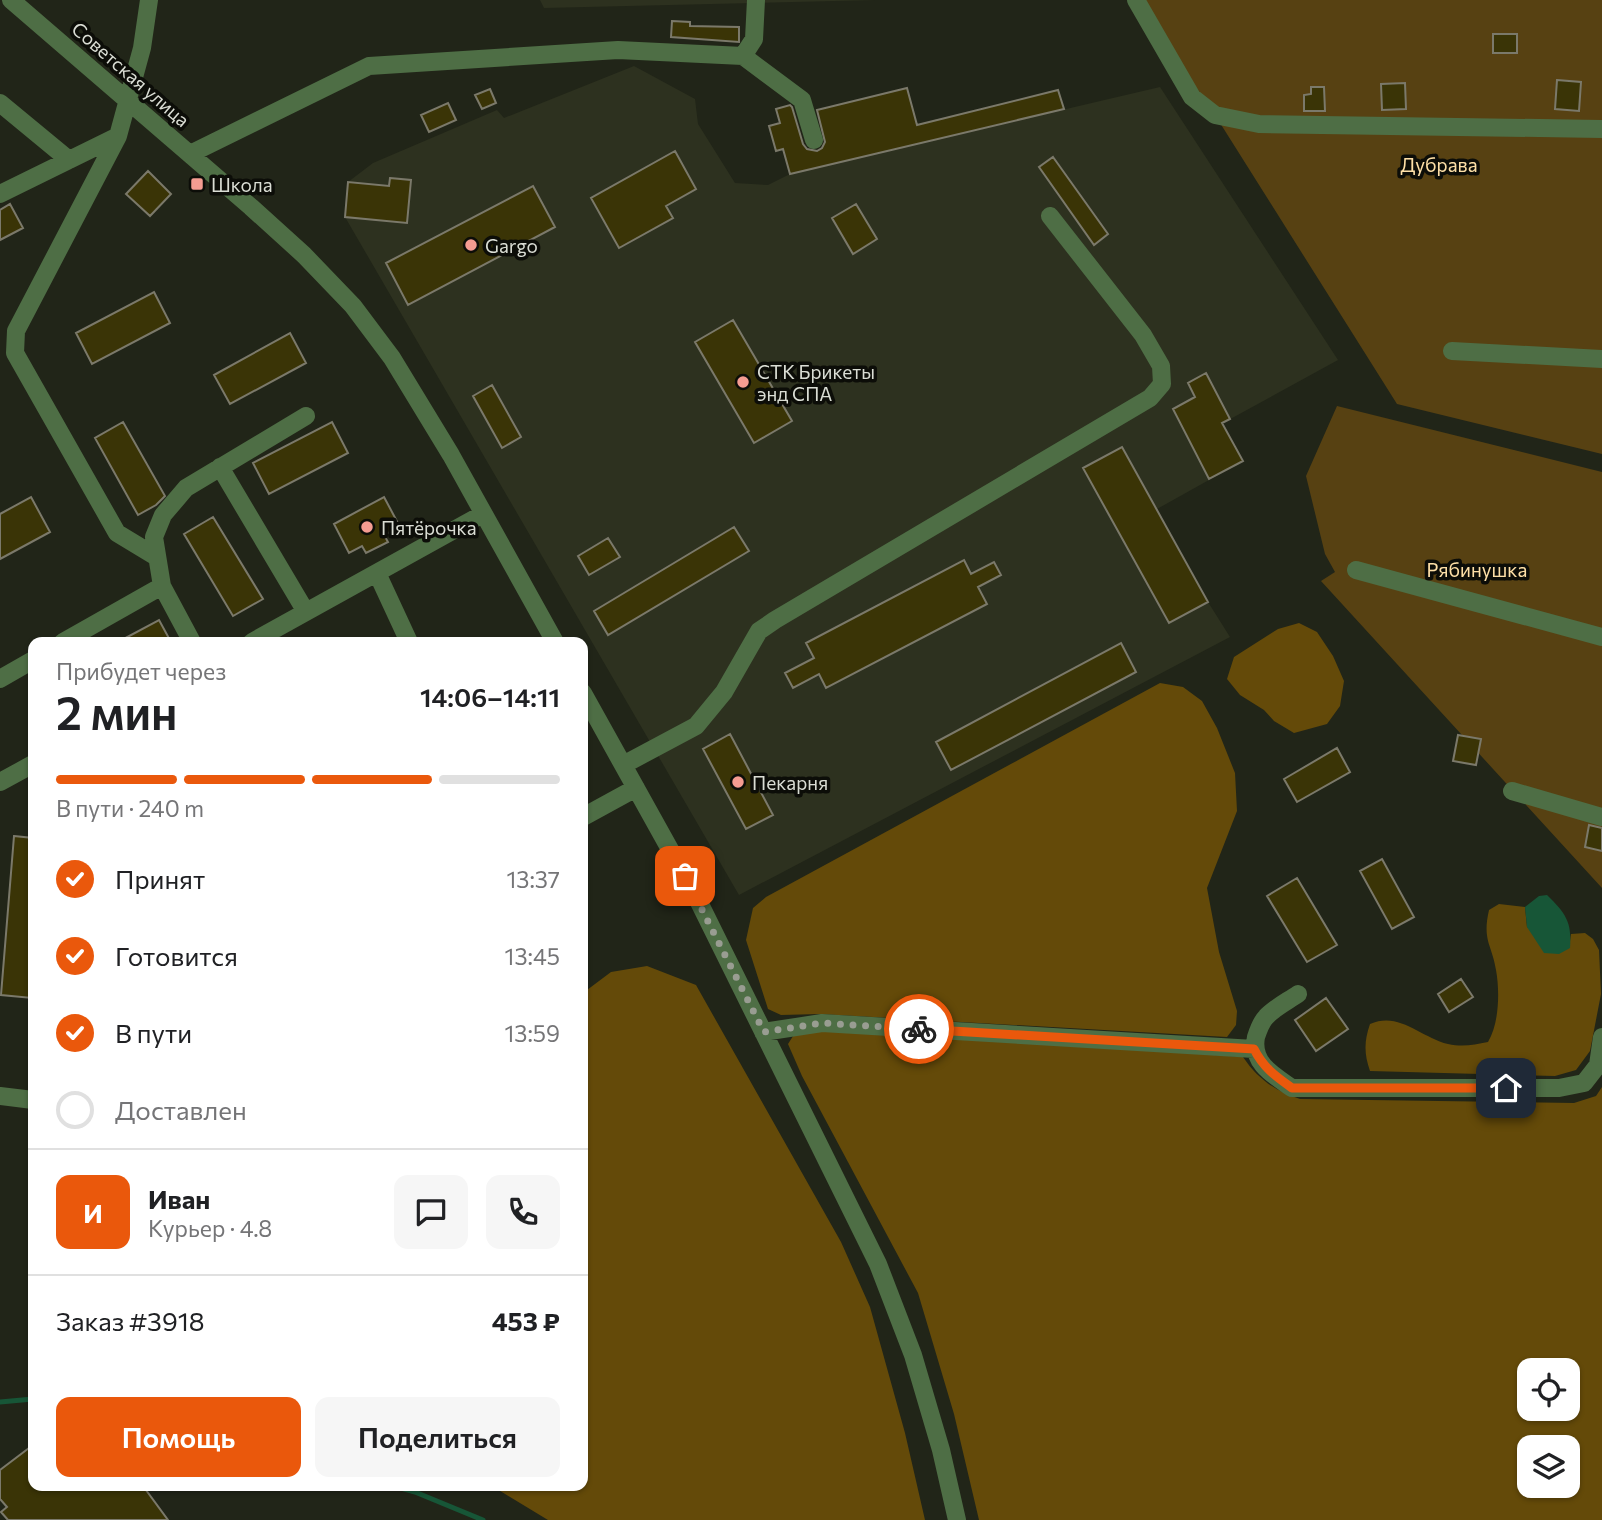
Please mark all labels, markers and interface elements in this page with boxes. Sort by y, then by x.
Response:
street label: Советская улица [68,17,194,131]
park label: Дубрава [1400,153,1478,176]
place label: Школа [211,173,273,196]
marker: Школа [189,176,205,192]
place label: Gargo [485,234,538,257]
marker: Gargo [463,237,479,253]
place label: СТК Брикеты энд СПА [757,360,875,405]
marker: СТК Брикеты энд СПА [735,374,751,390]
place label: Пятёрочка [381,516,477,539]
marker: Пятёрочка [359,519,375,535]
park label: Рябинушка [1427,558,1527,581]
text: Прибудет через [56,657,226,685]
text: 14:06–14:11 [420,681,560,712]
text: 2 мин [56,683,178,739]
place label: Пекарня [752,771,828,794]
marker: Пекарня [730,774,746,790]
text: В пути · 240 m [56,794,204,822]
pin [655,846,715,906]
icon: bag [666,857,704,895]
icon: check [56,860,94,898]
text: Принят [115,863,205,894]
text: 13:37 [506,865,560,893]
icon: check [56,937,94,975]
text: Готовится [115,940,238,971]
text: 13:45 [505,942,560,970]
courier [884,994,954,1064]
icon: bike [900,1010,938,1048]
icon: check [56,1014,94,1052]
text: В пути [115,1017,192,1048]
text: 13:59 [504,1019,560,1047]
pin [1476,1058,1536,1118]
icon: home [1487,1069,1525,1107]
text: Доставлен [115,1094,247,1125]
button: chat [394,1175,468,1249]
button: phone [486,1175,560,1249]
text: Иван [148,1183,210,1214]
text: И [83,1197,103,1228]
text: Курьер · 4.8 [148,1214,272,1242]
text: Заказ #3918 [56,1305,205,1336]
text: 453 ₽ [492,1305,560,1336]
map controls [1517,1358,1580,1498]
button: locate [1517,1358,1580,1421]
button: Помощь [56,1397,301,1477]
button: Поделиться [315,1397,560,1477]
button: layers [1517,1435,1580,1498]

